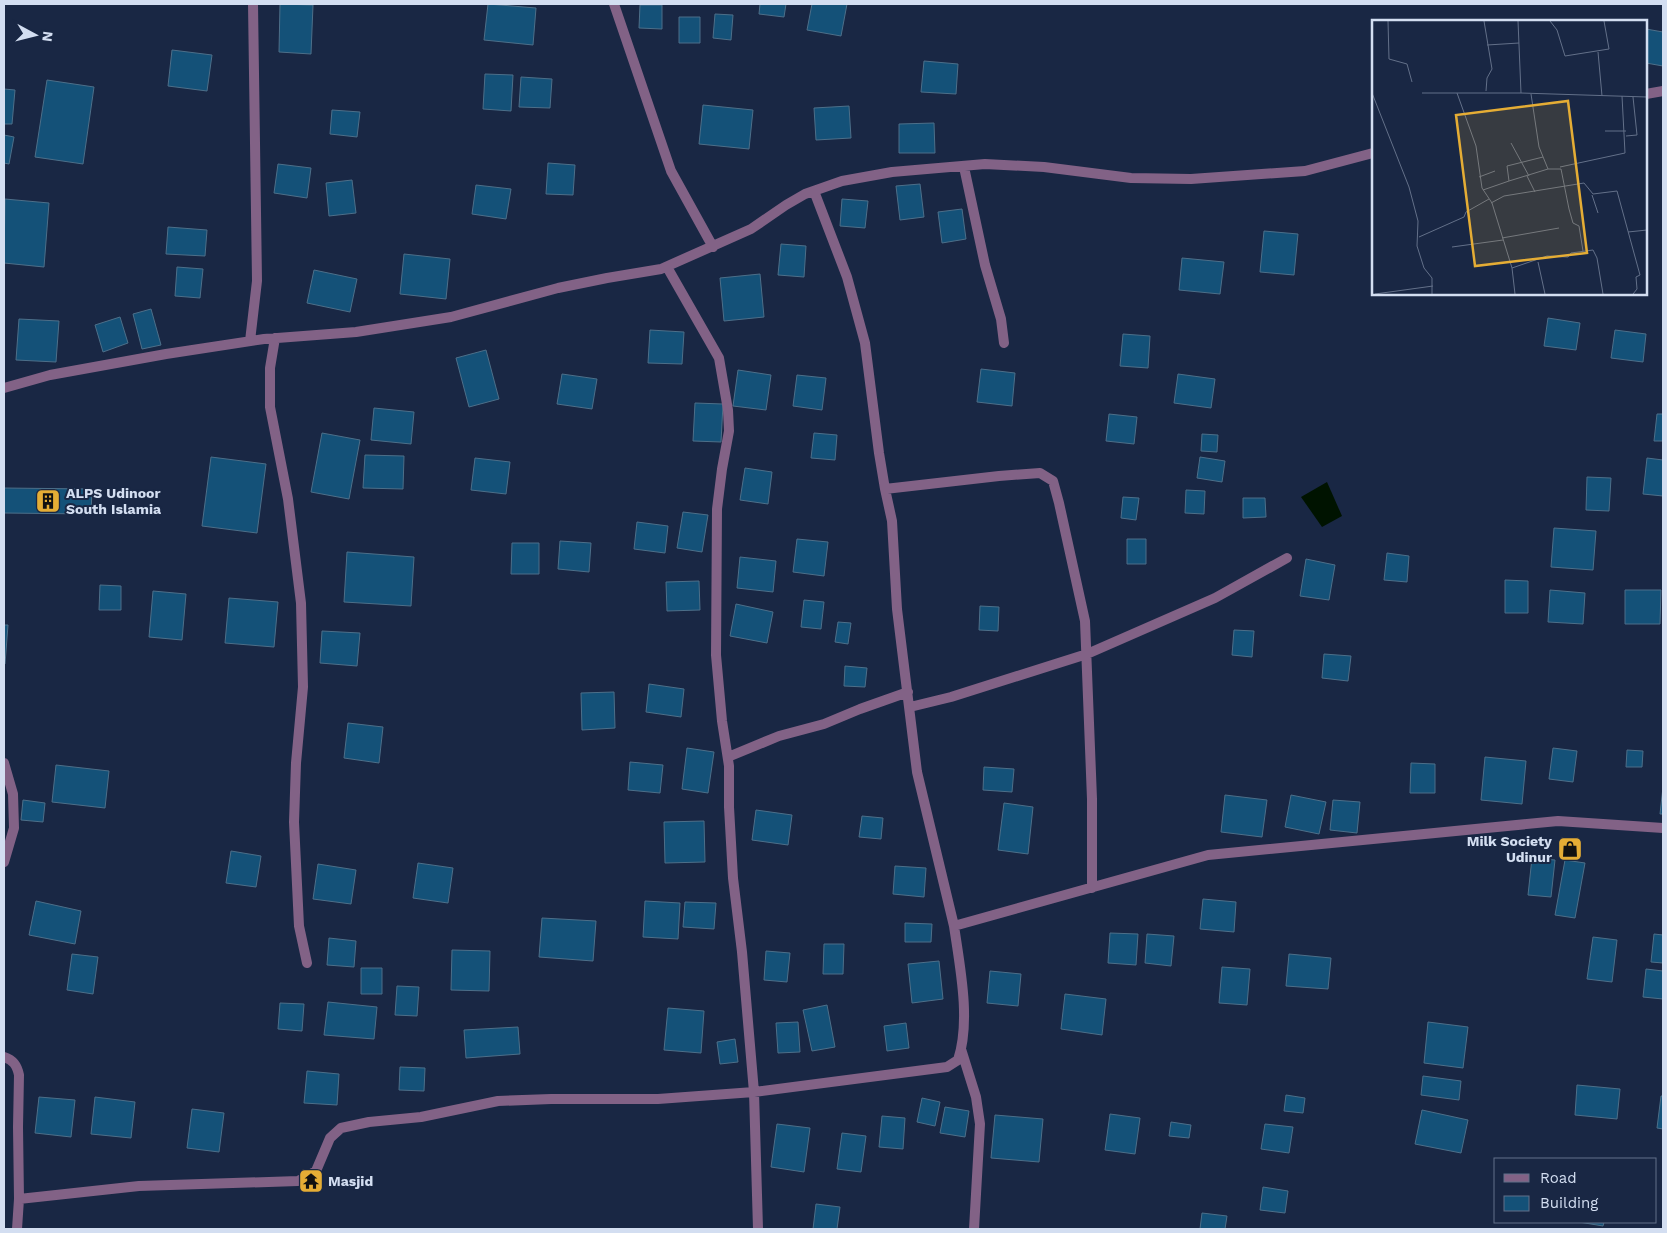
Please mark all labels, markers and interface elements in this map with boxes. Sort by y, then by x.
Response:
north arrow [10,10,60,60]
inset map [1372,20,1647,295]
text: N [39,30,56,43]
place label: ALPS Udinoor South Islamia [66,485,162,517]
building icon: ALPS Udinoor South Islamia [35,488,61,514]
place label: Milk Society Udinur [1467,833,1552,865]
shop icon: Milk Society Udinur [1557,836,1583,862]
legend [1494,1158,1657,1223]
temple icon: Masjid [298,1168,324,1194]
text: Road [1540,1169,1577,1187]
place label: Masjid [328,1173,373,1189]
text: Building [1540,1194,1598,1212]

